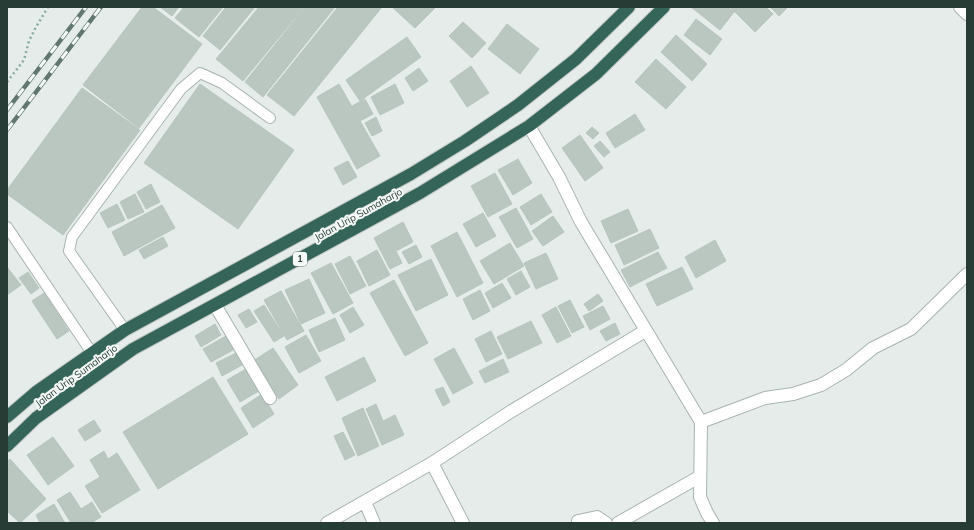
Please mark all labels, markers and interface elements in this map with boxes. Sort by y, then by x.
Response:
street label: Jalan Urip Sumaharjo [312,185,405,244]
road number: 1 [293,252,307,266]
street label: Jalan Urip Sumaharjo [33,341,120,410]

